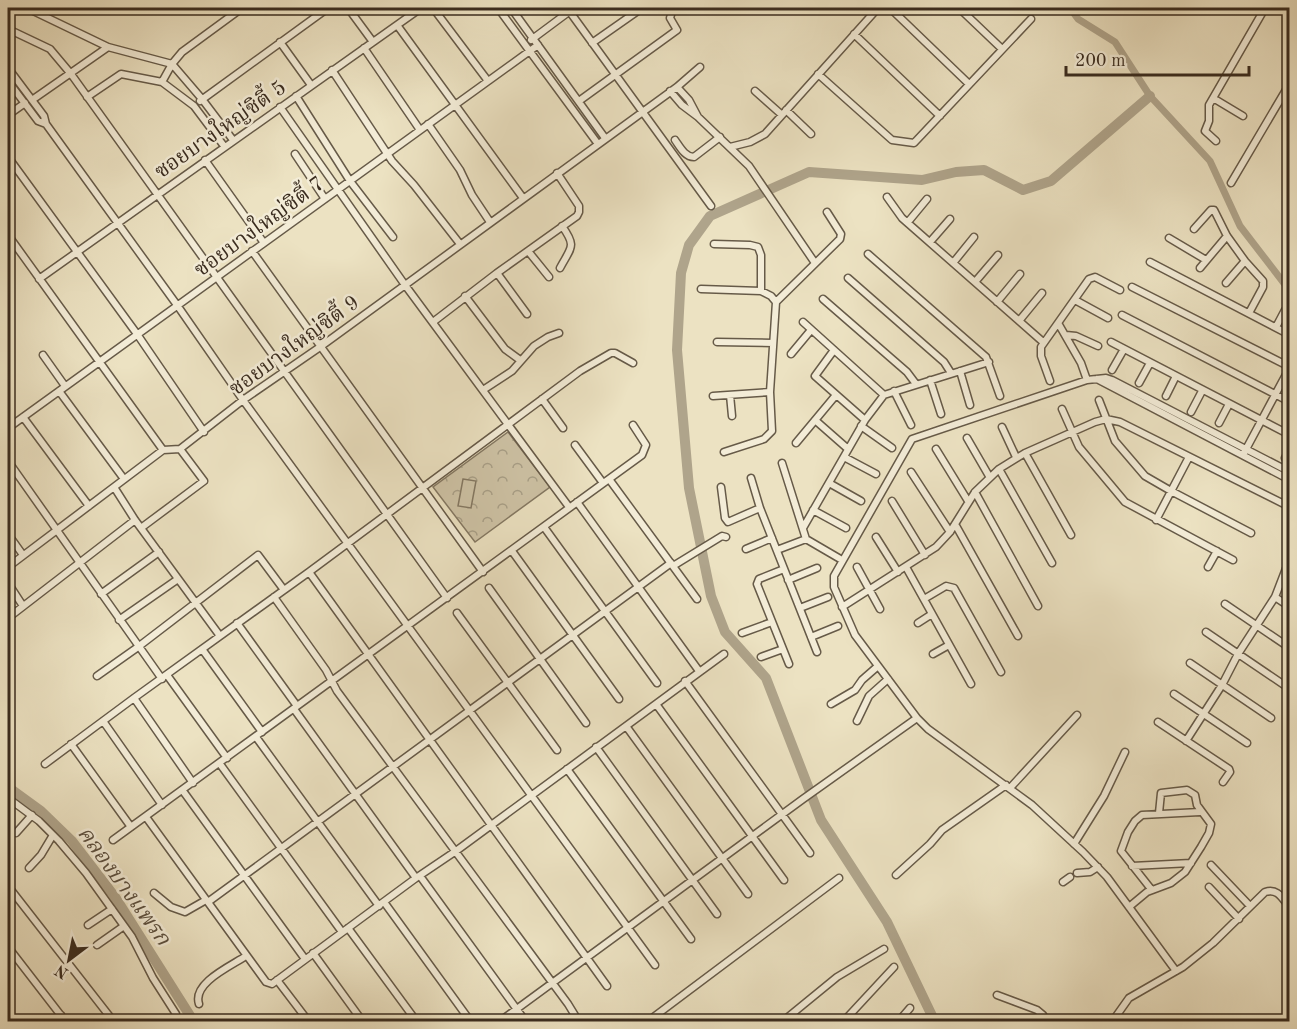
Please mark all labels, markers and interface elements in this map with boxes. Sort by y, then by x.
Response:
scale bar [1066,39,1249,77]
text: 200 m [1075,52,1126,70]
street label: ซอยบางใหญ่ซิตี้ 5 [147,72,290,183]
street label: ซอยบางใหญ่ซิตี้ 7 [187,168,329,281]
street label: ซอยบางใหญ่ซิตี้ 9 [222,287,364,400]
water label: คลองบางแพรก [73,823,174,950]
north arrow [39,930,99,990]
text: N [52,961,72,981]

